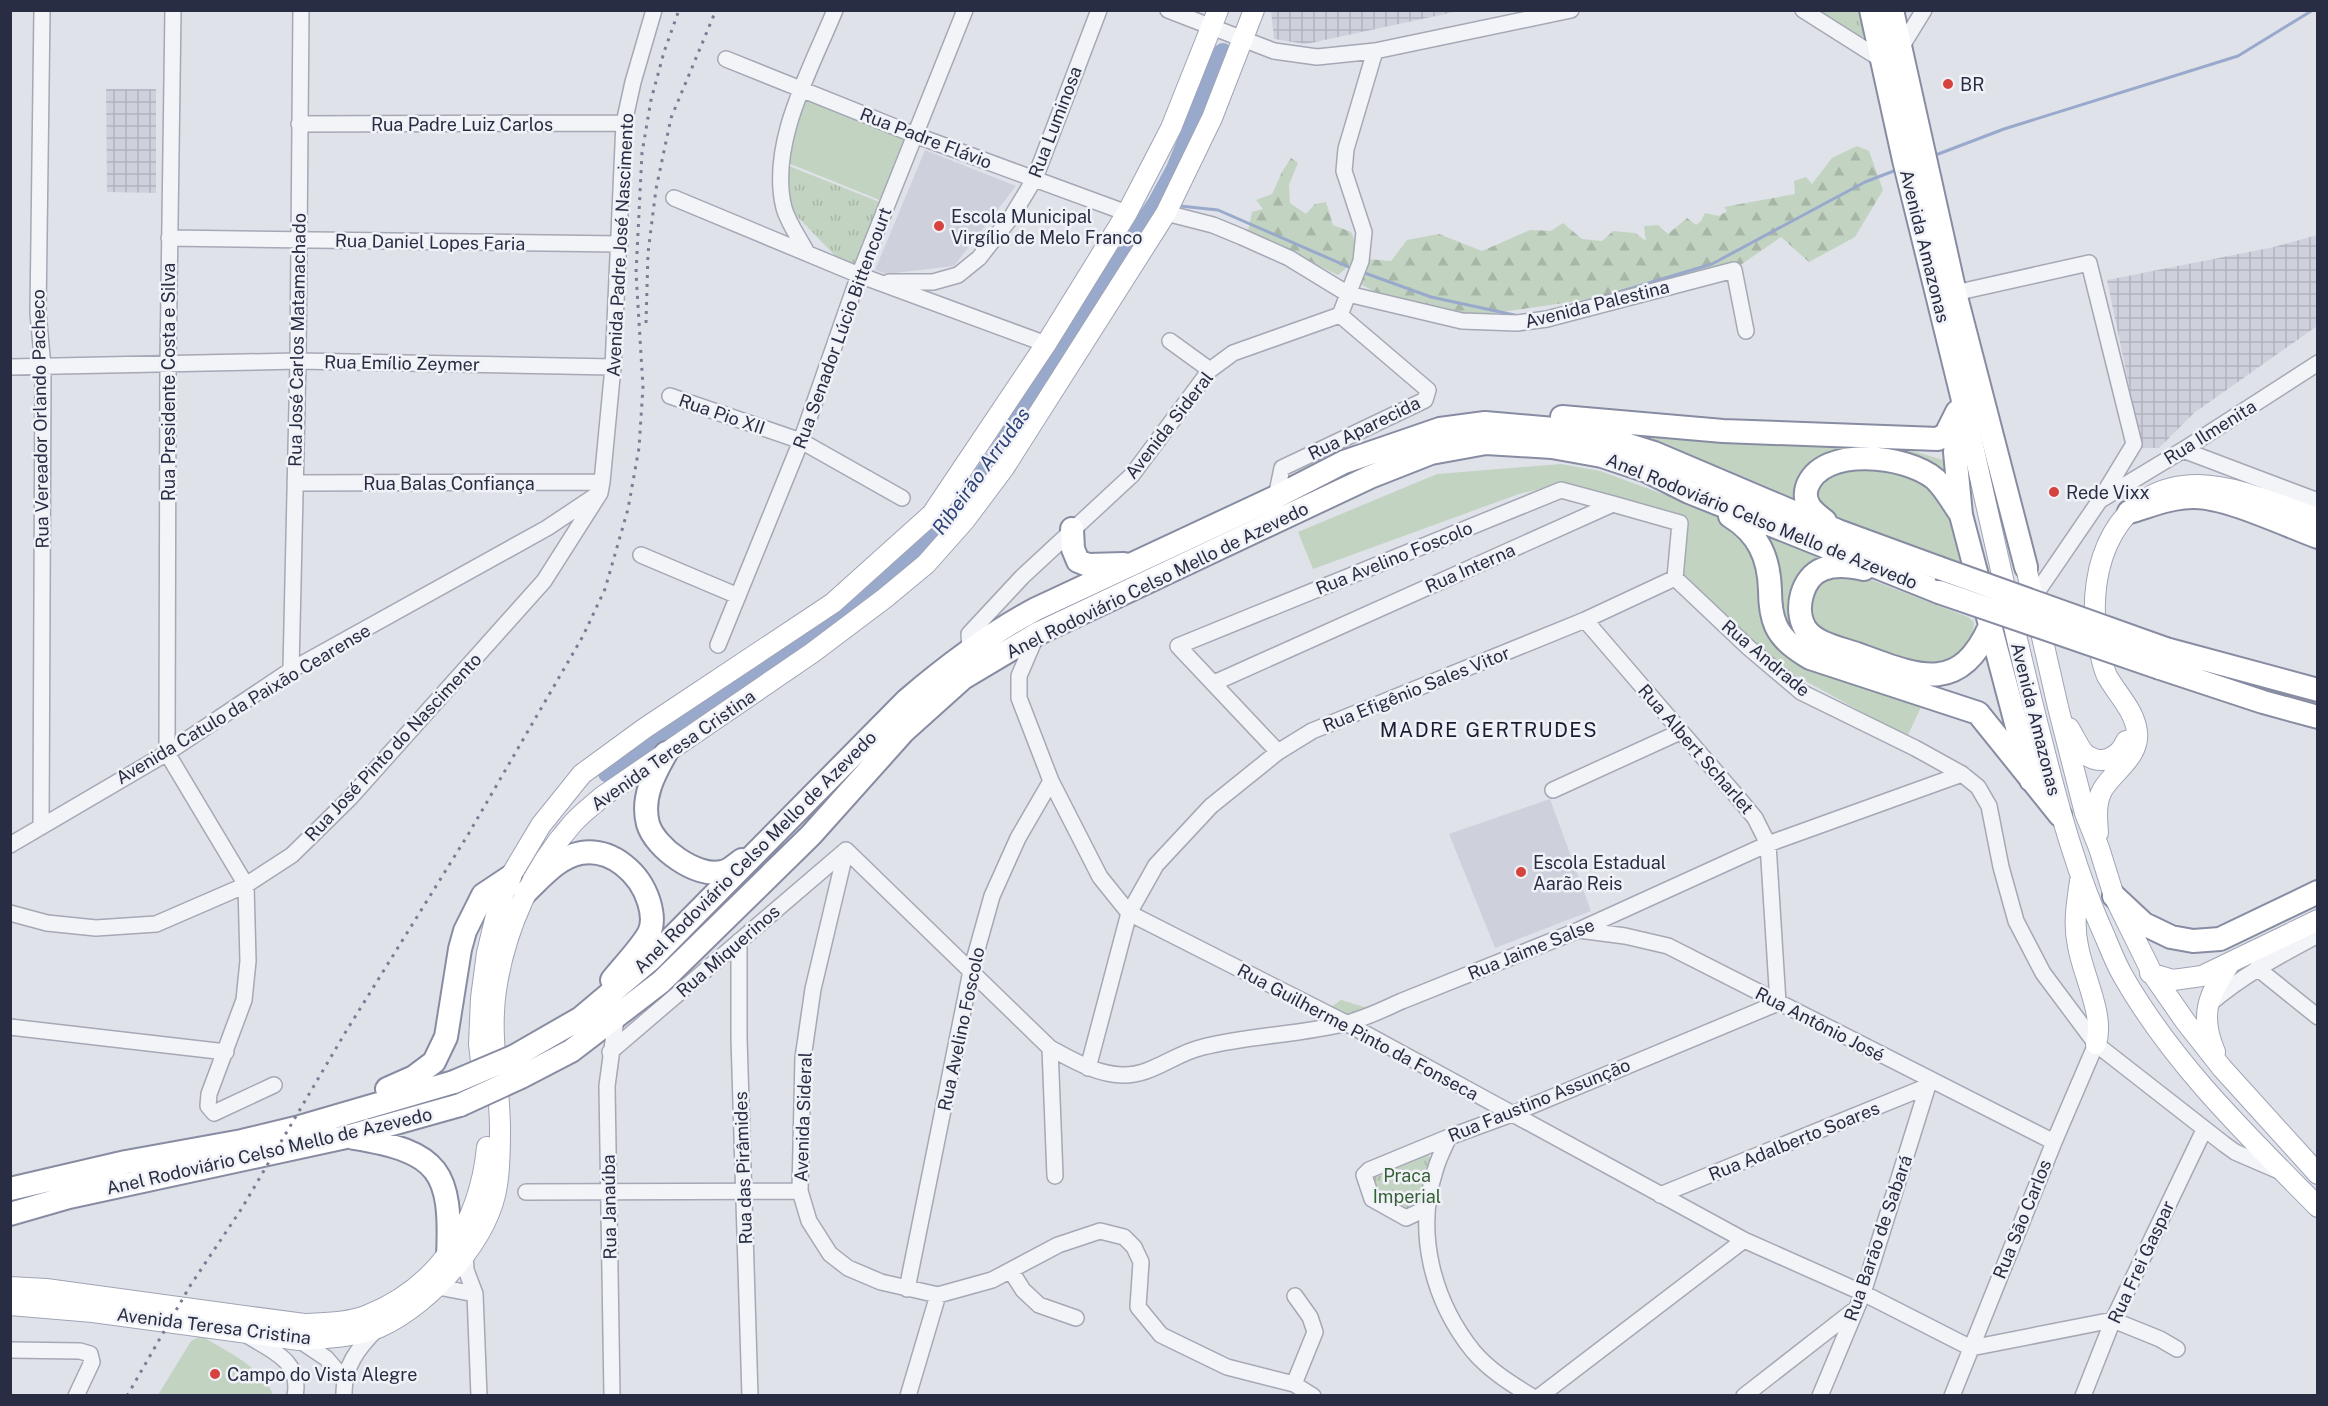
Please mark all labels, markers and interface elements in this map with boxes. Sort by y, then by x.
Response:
street label: Rua Luminosa [1024,63,1086,181]
place label: BR [1960,74,1984,95]
marker: BR [1941,77,1955,91]
street label: Rua Padre Flávio [857,103,995,173]
street label: Avenida Padre José Nascimento [603,113,637,377]
street label: Rua Padre Luiz Carlos [371,114,553,135]
street label: Avenida Amazonas [1896,167,1954,325]
street label: Rua Senador Lúcio Bittencourt [788,204,896,452]
place label: Escola Municipal Virgílio de Melo Franco [951,206,1142,248]
street label: Rua José Carlos Matamachado [284,213,310,467]
marker: Escola Municipal Virgílio de Melo Franco [932,219,946,233]
street label: Rua Daniel Lopes Faria [335,230,525,254]
street label: Rua Presidente Costa e Silva [158,263,179,501]
street label: Avenida Palestina [1523,276,1671,332]
street label: Rua Vereador Orlando Pacheco [27,289,53,549]
street label: Rua Emílio Zeymer [324,351,480,375]
street label: Avenida Sideral [1121,367,1217,483]
street label: Rua Pio XII [676,389,768,439]
street label: Rua Aparecida [1305,392,1423,464]
street label: Rua Ilmenita [2160,395,2260,469]
water label: Ribeirão Arrudas [927,403,1035,539]
street label: Anel Rodoviário Celso Mello de Azevedo [1603,449,1921,593]
street label: Rua Balas Confiança [363,473,535,494]
place label: Rede Vixx [2066,482,2150,503]
marker: Rede Vixx [2047,485,2061,499]
street label: Anel Rodoviário Celso Mello de Azevedo [1002,497,1312,663]
street label: Rua Avelino Foscolo [1313,517,1475,599]
street label: Rua Interna [1422,539,1518,597]
street label: Rua Andrade [1718,615,1814,701]
street label: Avenida Catulo da Paixão Cearense [112,619,374,789]
street label: Avenida Amazonas [2007,640,2065,798]
street label: Rua Efigênio Sales Vitor [1319,642,1513,736]
street label: Rua José Pinto do Nascimento [300,649,486,845]
street label: Rua Albert Scharlet [1634,680,1758,818]
street label: Avenida Teresa Cristina [587,685,759,815]
district label: MADRE GERTRUDES [1380,718,1598,742]
street label: Anel Rodoviário Celso Mello de Azevedo [630,727,880,977]
place label: Escola Estadual Aarão Reis [1533,852,1666,894]
marker: Escola Estadual Aarão Reis [1514,865,1528,879]
street label: Rua Miquerinos [672,900,784,1002]
street label: Rua Jaime Salse [1465,914,1597,984]
street label: Rua Avelino Foscolo [933,945,989,1113]
street label: Rua Guilherme Pinto da Fonseca [1234,959,1482,1105]
street label: Rua Antônio José [1752,982,1888,1066]
street label: Avenida Sideral [790,1052,816,1182]
street label: Rua Faustino Assunção [1445,1054,1633,1146]
street label: Rua das Pirâmides [730,1091,756,1245]
street label: Rua Adalberto Soares [1705,1097,1883,1185]
street label: Anel Rodoviário Celso Mello de Azevedo [104,1103,434,1199]
street label: Rua Barão de Sabará [1840,1152,1916,1324]
street label: Rua Janaúba [598,1154,620,1260]
street label: Rua São Carlos [1989,1156,2055,1282]
park label: Praca Imperial [1373,1165,1441,1207]
street label: Rua Frei Gaspar [2103,1197,2179,1327]
street label: Avenida Teresa Cristina [116,1304,312,1348]
place label: Campo do Vista Alegre [227,1364,417,1385]
marker: Campo do Vista Alegre [208,1367,222,1381]

